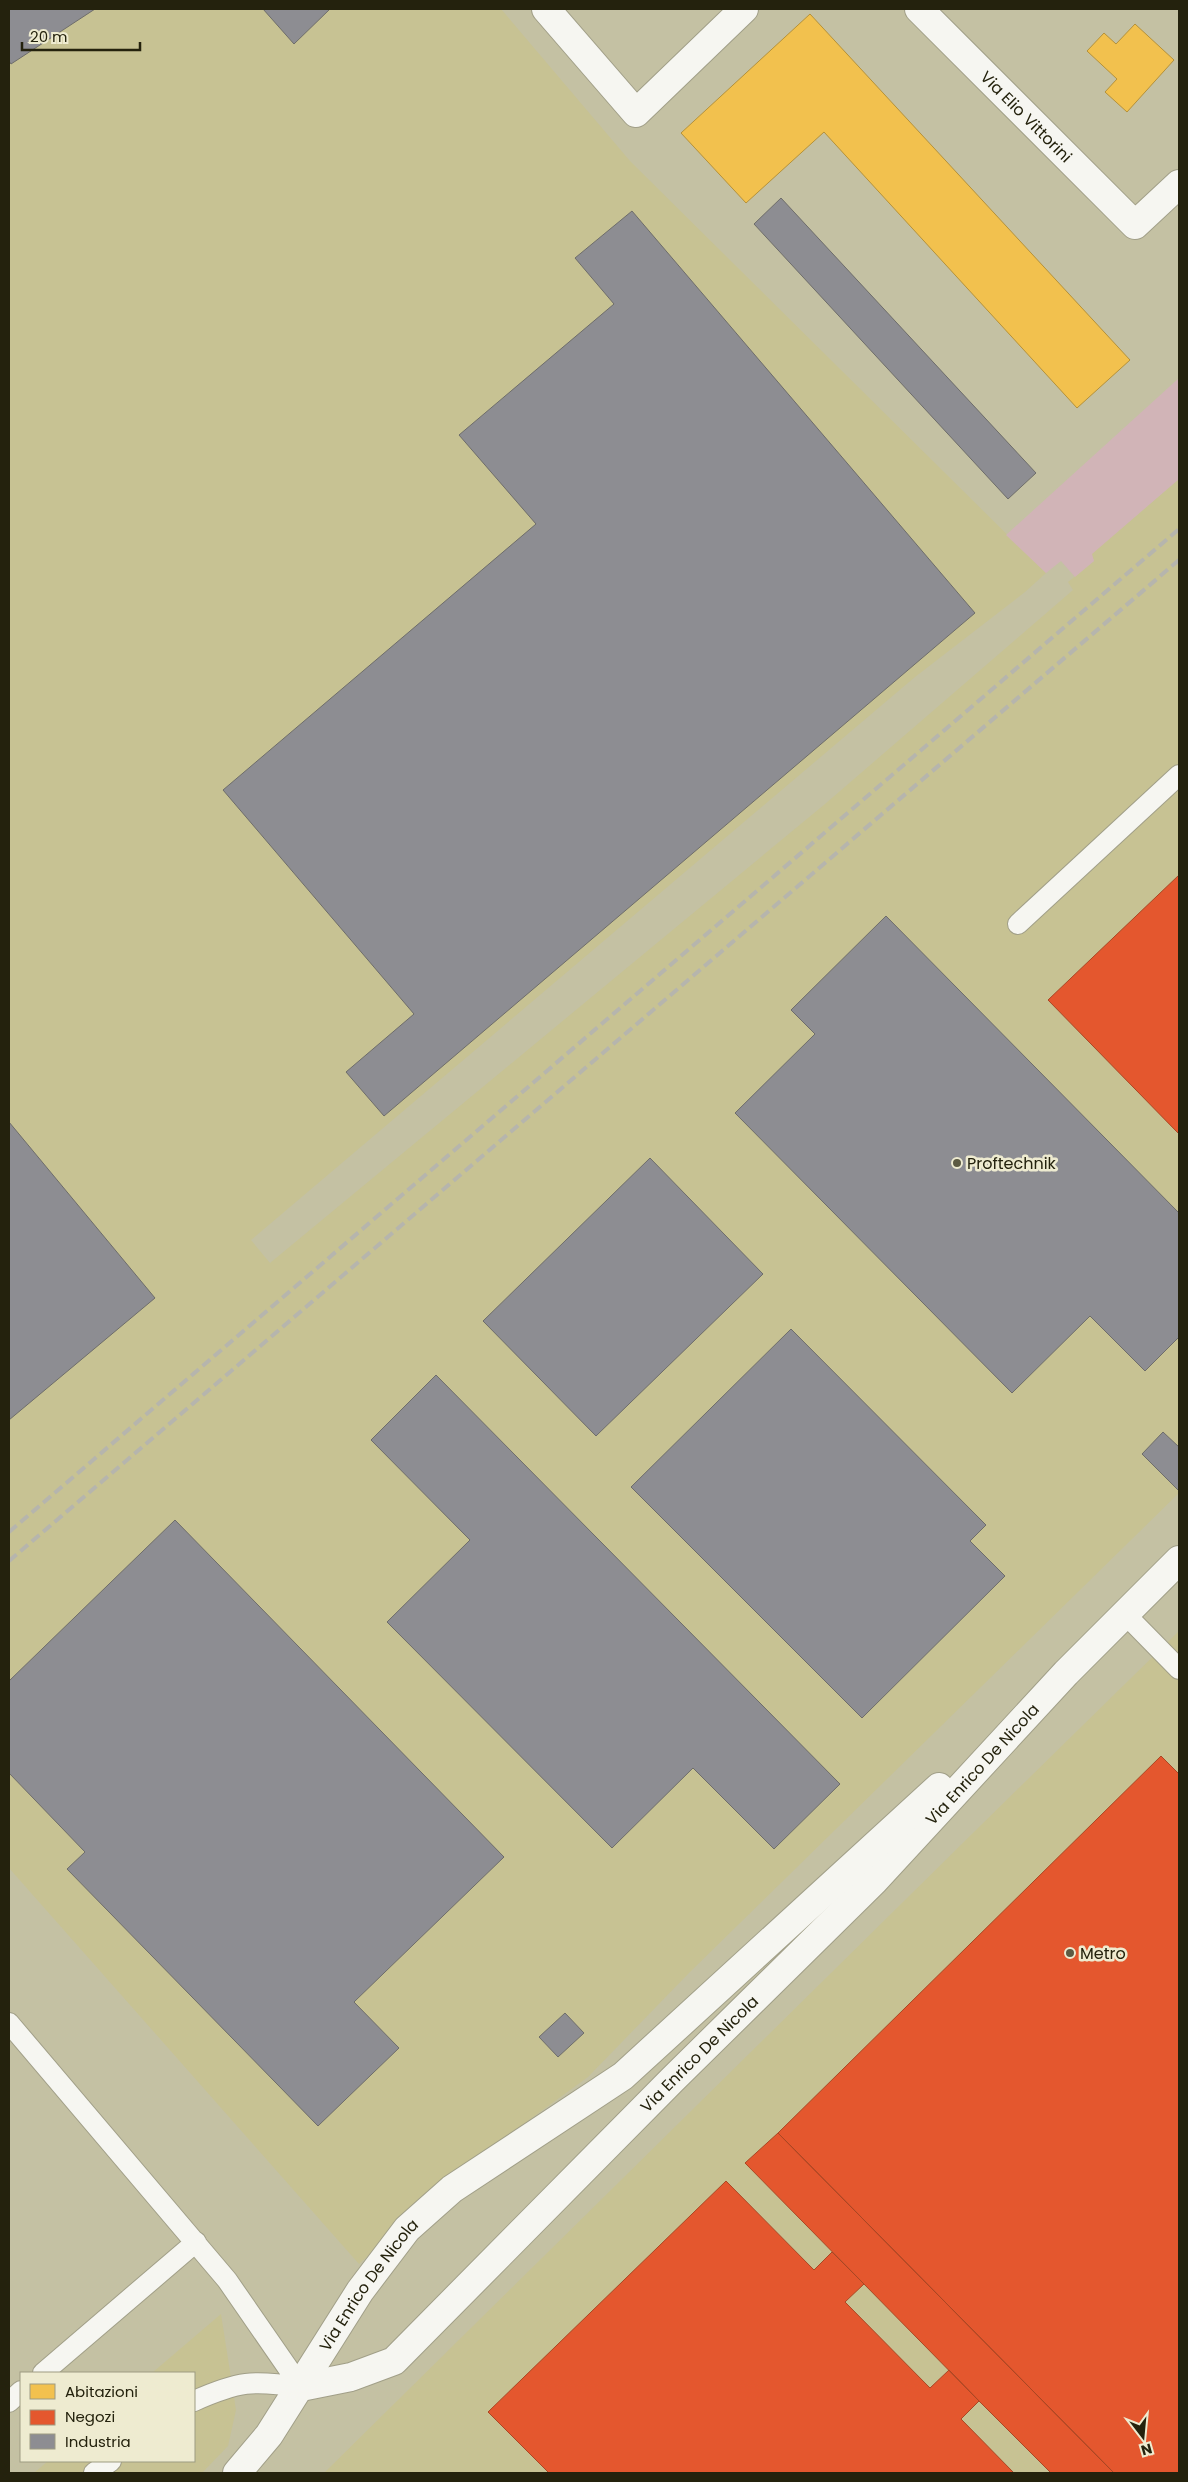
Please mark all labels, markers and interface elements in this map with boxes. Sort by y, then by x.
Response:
scale bar [22,20,140,52]
text: 20 m [30,26,68,47]
street label: Via Elio Vittorini [975,66,1077,168]
place label: Proftechnik [967,1152,1057,1175]
marker: Proftechnik [951,1157,963,1169]
street label: Via Enrico De Nicola [920,1698,1044,1830]
place label: Metro [1080,1942,1126,1965]
marker: Metro [1064,1947,1076,1959]
street label: Via Enrico De Nicola [635,1990,764,2118]
street label: Via Enrico De Nicola [314,2213,423,2356]
legend [20,2372,195,2462]
text: Abitazioni [65,2381,138,2402]
text: Negozi [65,2406,115,2427]
north arrow [1118,2412,1168,2462]
text: Industria [65,2431,131,2452]
text: N [1139,2438,1154,2461]

